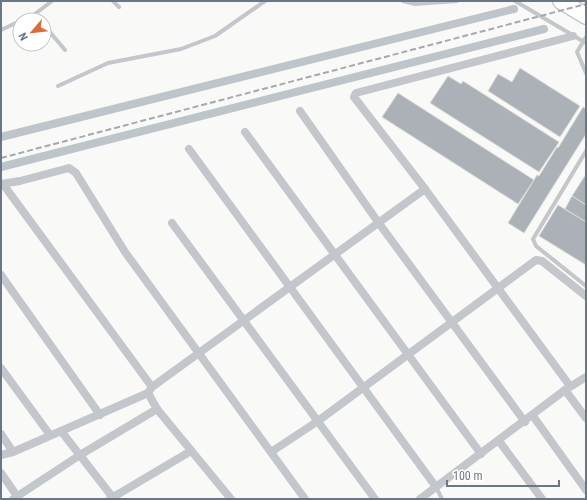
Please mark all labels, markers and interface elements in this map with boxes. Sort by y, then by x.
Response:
north arrow [12,12,52,52]
text: N [16,30,31,42]
scale bar [447,462,559,488]
text: 100 m [453,469,483,483]

